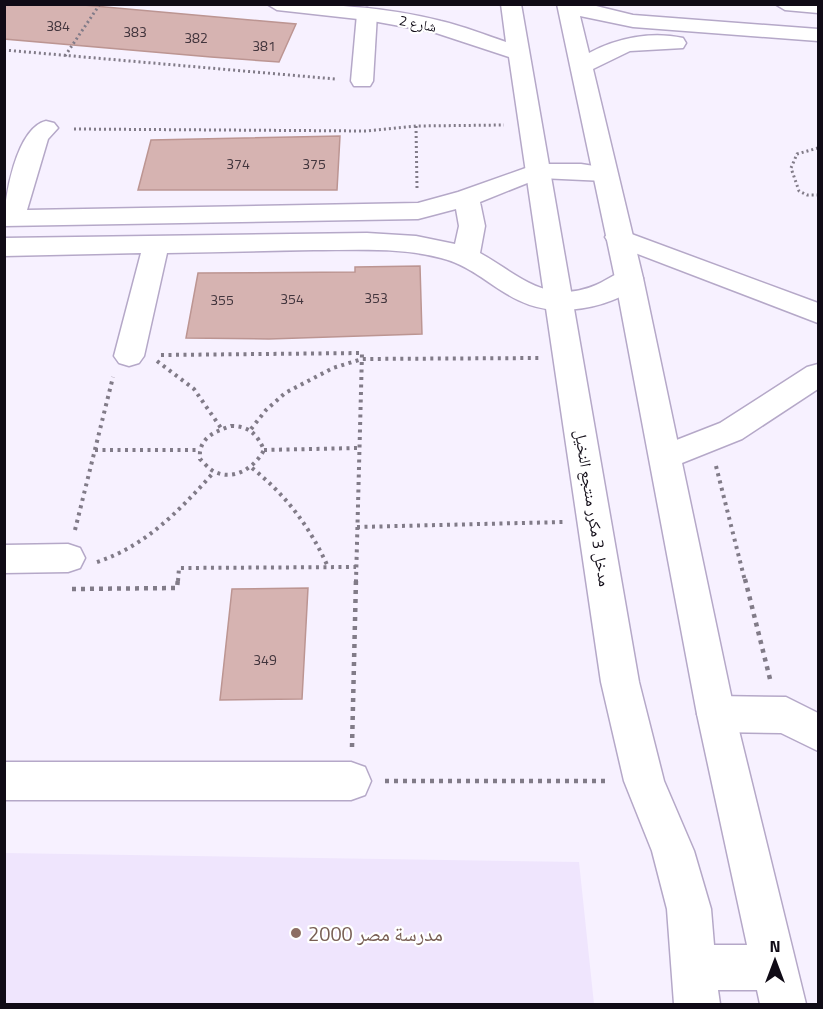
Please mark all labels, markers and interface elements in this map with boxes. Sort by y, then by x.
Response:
street label: شارع 2 [398,9,438,37]
house number: 384 [46,15,70,36]
house number: 383 [123,21,147,42]
house number: 382 [184,27,208,48]
house number: 381 [252,35,276,56]
house number: 374 [226,153,250,174]
house number: 375 [302,153,326,174]
house number: 353 [364,287,388,308]
house number: 354 [280,288,304,309]
house number: 355 [210,289,234,310]
street label: مدخل 3 مكرر منتجع النخيل [569,428,617,588]
house number: 349 [253,649,277,670]
place label: مدرسة مصر 2000 [308,918,443,949]
marker: مدرسة مصر 2000 [289,926,303,940]
north arrow [745,931,805,991]
text: N [769,934,781,958]

